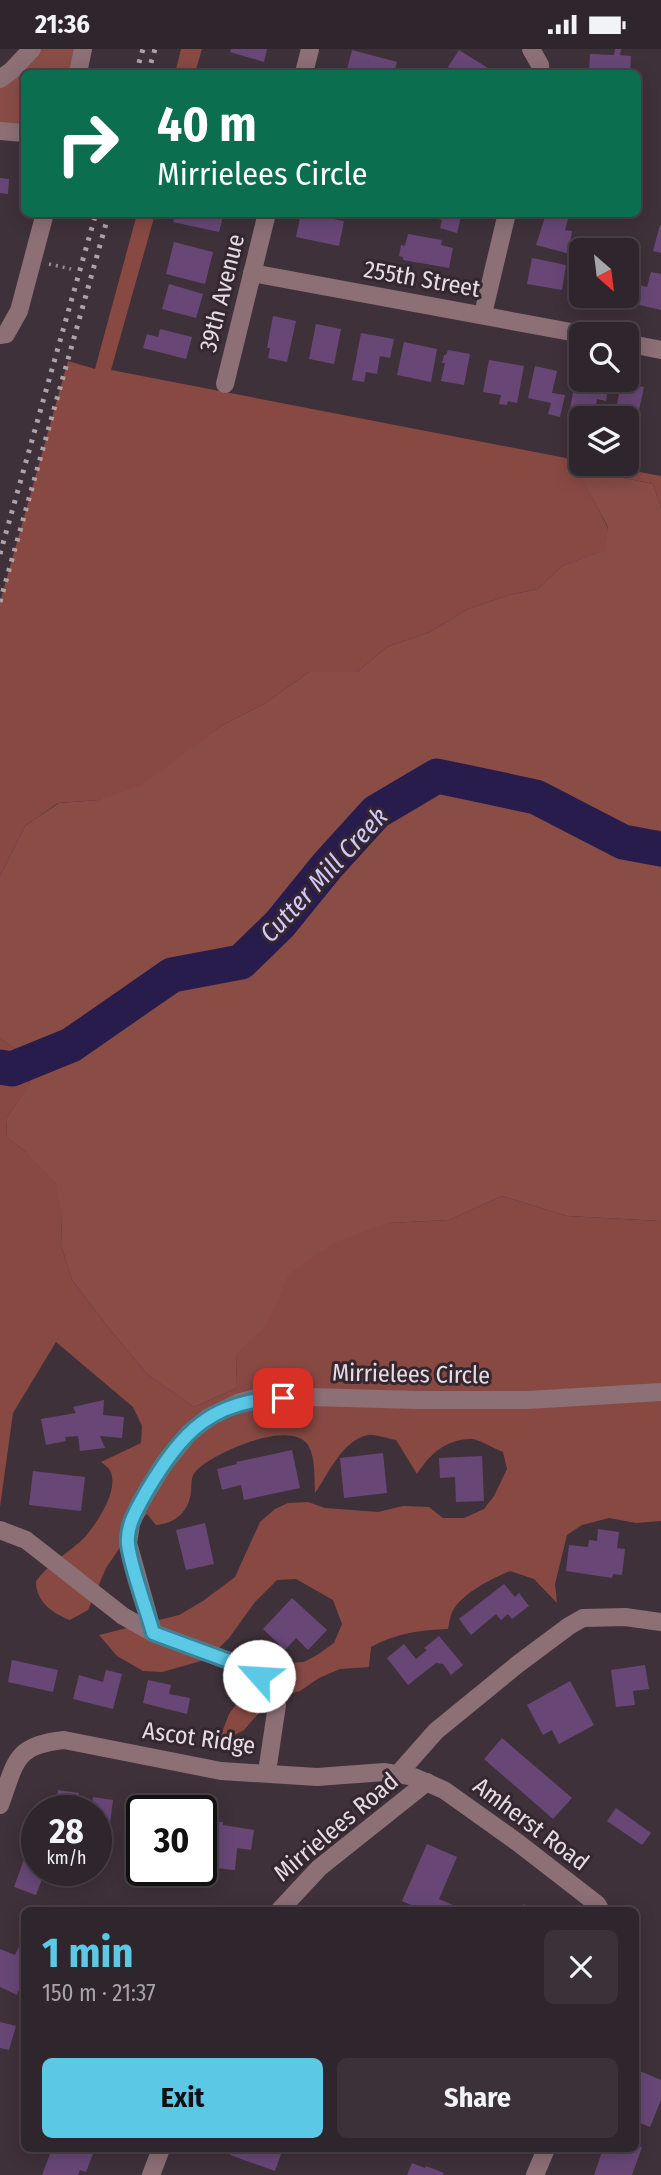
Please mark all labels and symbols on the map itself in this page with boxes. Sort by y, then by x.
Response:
street label: 39th Avenue [194,231,250,355]
north arrow [569,238,639,308]
street label: 255th Street [362,255,482,303]
water label: Cutter Mill Creek [254,801,394,949]
street label: Mirrielees Circle [332,1359,490,1389]
pin [253,1368,313,1428]
position arrow [222,1639,296,1713]
street label: Ascot Ridge [141,1716,257,1760]
street label: Mirrielees Road [268,1767,404,1887]
street label: Amherst Road [468,1772,594,1876]
speed limit sign: 30 [126,1795,217,1886]

